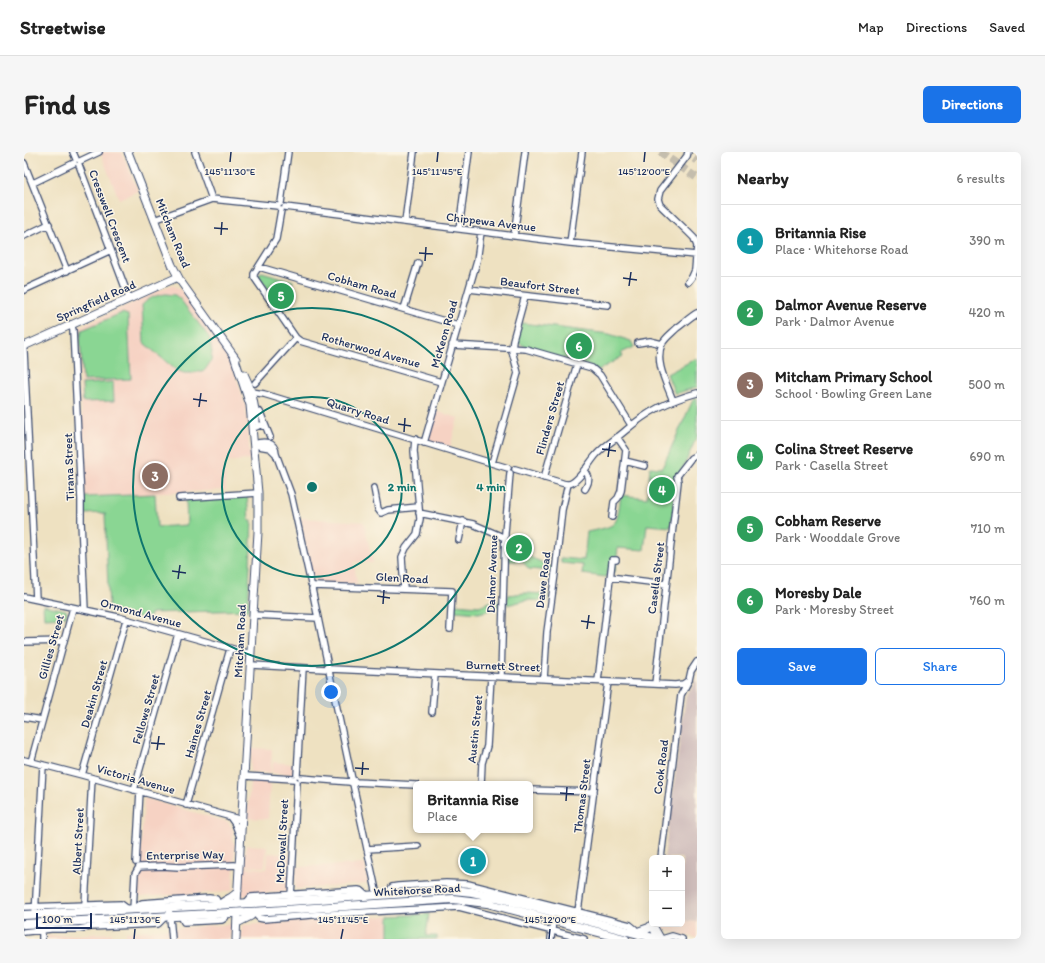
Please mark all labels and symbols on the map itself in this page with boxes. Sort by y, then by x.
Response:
text: 145°11'30"E [205,165,256,178]
text: 145°11'45"E [412,165,463,178]
text: 145°12'00"E [618,165,671,178]
street label: Cresswell Crescent [86,168,134,265]
street label: Mitcham Road [153,196,193,270]
street label: Chippewa Avenue [445,210,537,234]
street label: Cobham Road [326,268,398,302]
street label: Beaufort Street [499,274,581,298]
street label: Springfield Road [54,277,138,325]
pin: 5 [268,281,294,311]
street label: McKeon Road [428,298,460,369]
street label: Rotherwood Avenue [320,329,422,371]
pin: 6 [566,331,592,361]
street label: Flinders Street [533,379,567,456]
street label: Quarry Road [325,395,392,427]
street label: Tirana Street [61,432,77,501]
pin: 3 [142,461,168,491]
pin: 4 [649,475,675,505]
centre of rings [305,480,319,494]
text: 2 min [388,480,417,494]
text: 4 min [476,480,506,494]
pin: 2 [506,533,532,563]
street label: Dalmor Avenue [484,534,500,613]
street label: Casella Street [645,541,667,615]
street label: Dawe Road [533,550,553,609]
street label: Glen Road [375,570,429,586]
street label: Ormond Avenue [99,595,183,631]
street label: Mitcham Road [231,603,249,678]
street label: Gillies Street [35,612,67,681]
street label: Deakin Street [78,658,110,730]
street label: Burnett Street [466,658,541,674]
street label: Fellows Street [129,672,163,746]
your location [321,682,341,702]
street label: Haines Street [182,688,215,760]
street label: Austin Street [464,694,486,764]
street label: Cook Road [651,738,671,795]
street label: Thomas Street [570,758,594,834]
street label: Victoria Avenue [95,761,177,797]
street label: McDowall Street [273,798,291,883]
street label: Albert Street [69,807,87,875]
pin: 1 [460,846,486,876]
street label: Enterprise Way [146,847,224,863]
street label: Whitehorse Road [373,881,461,899]
scale bar [36,911,92,930]
text: 145°11'30"E [110,913,161,926]
text: 145°11'45"E [318,913,369,926]
text: 145°12'00"E [524,913,577,926]

